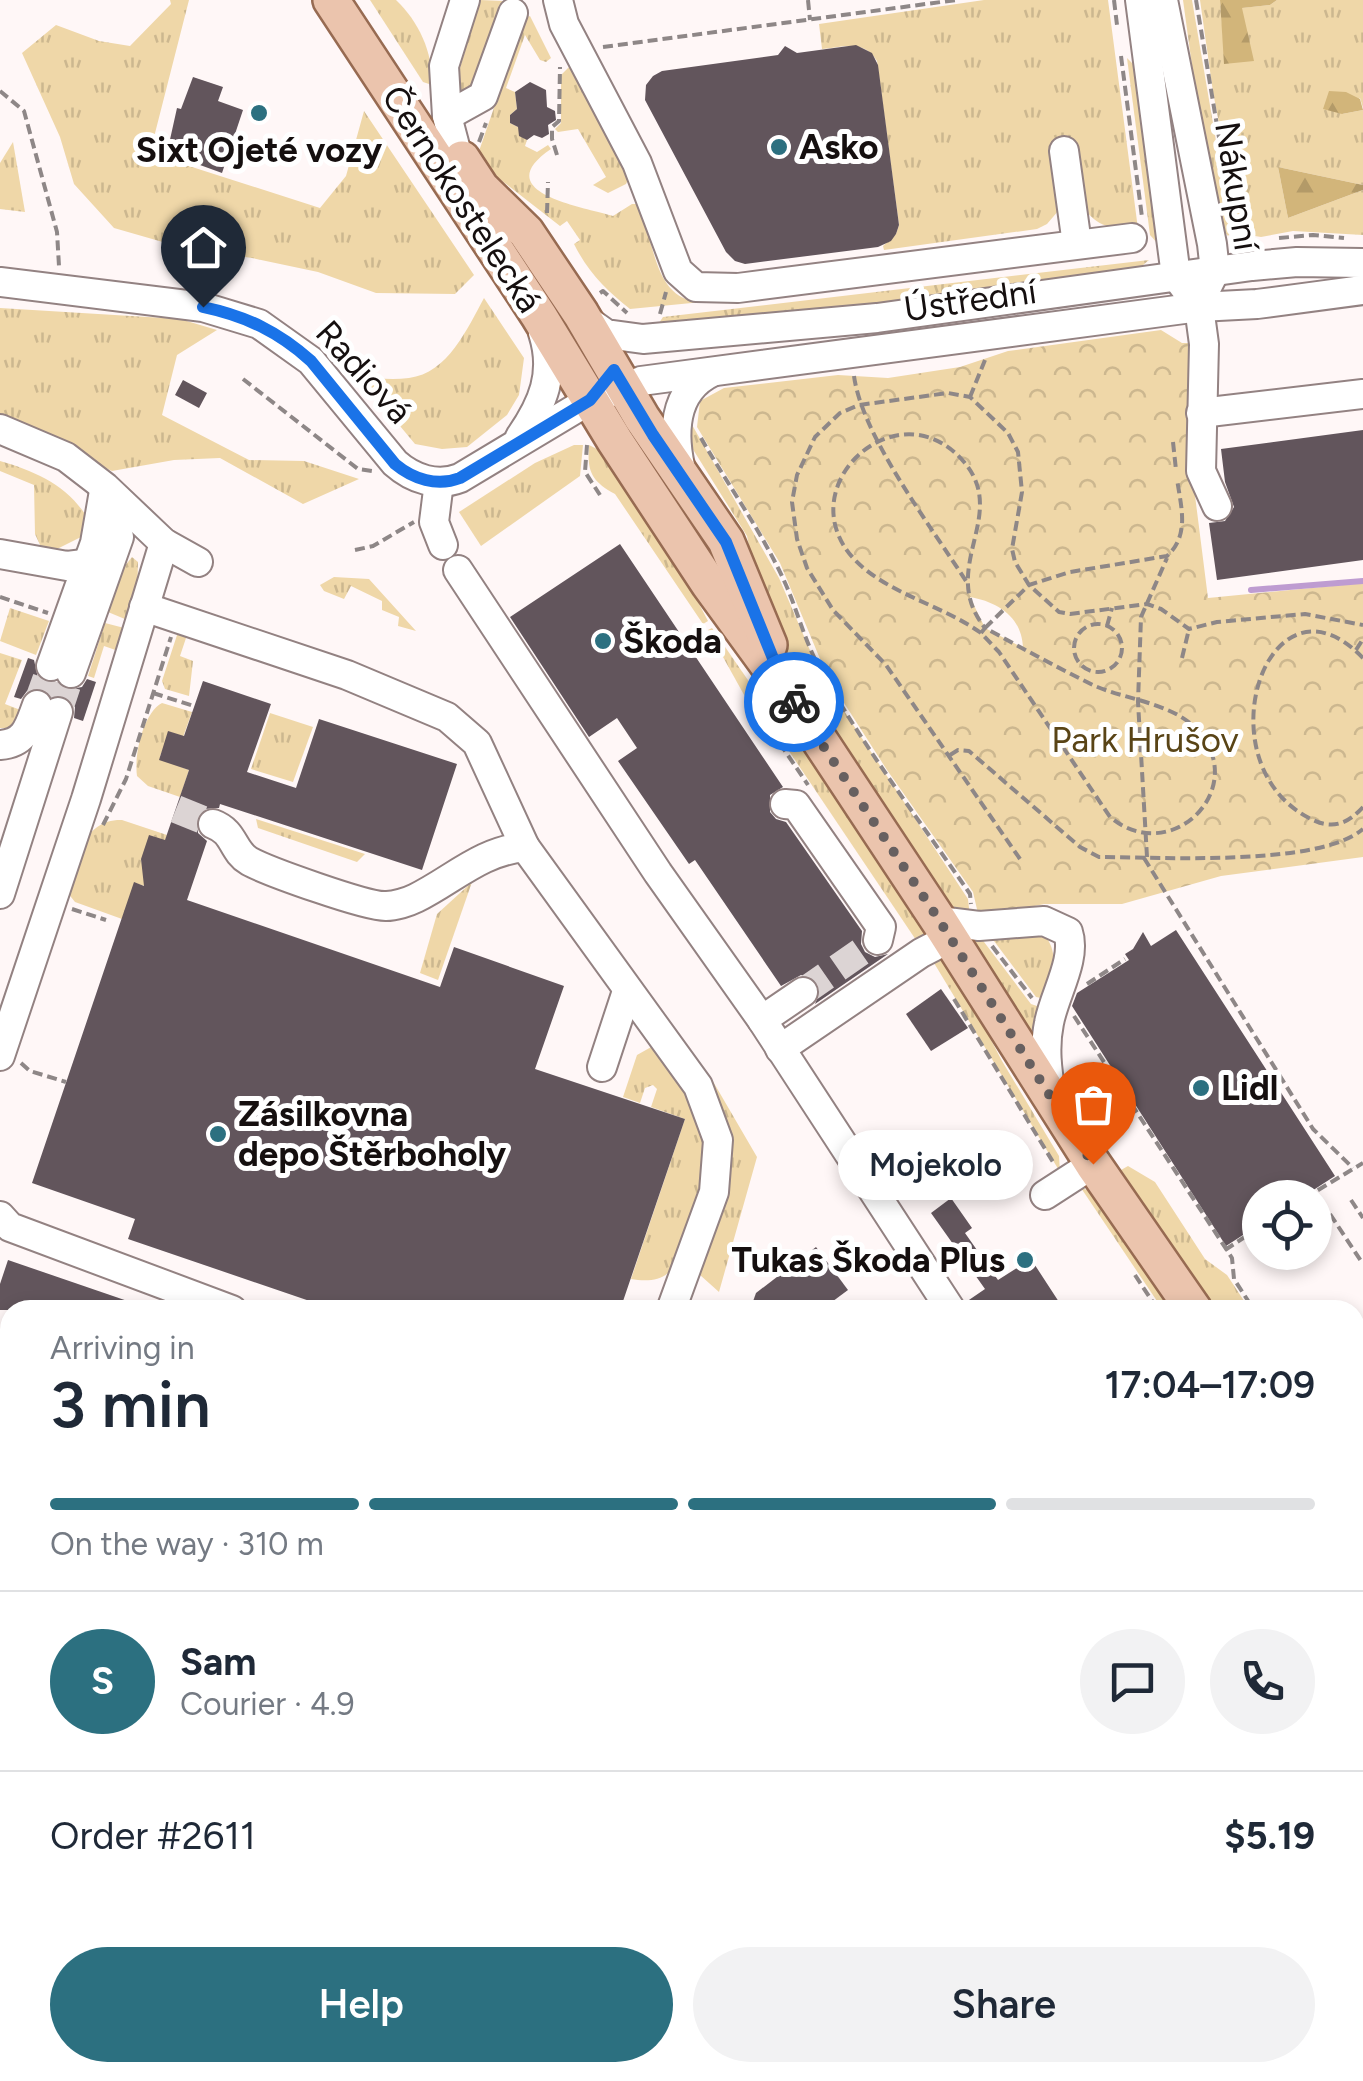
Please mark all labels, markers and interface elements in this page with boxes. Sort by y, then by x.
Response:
street label: Černokostelecká [373,78,551,320]
marker: Sixt Ojeté vozy [248,102,270,124]
street label: Nákupní [1206,119,1268,255]
place label: Asko [799,126,879,168]
place label: Sixt Ojeté vozy [136,129,383,171]
marker: Asko [768,136,790,158]
pin [161,205,246,308]
icon: home [176,220,231,275]
street label: Ústřední [901,270,1041,330]
street label: Radiová [307,312,421,432]
place label: Škoda [623,620,722,662]
marker: Škoda [592,630,614,652]
courier [744,652,844,752]
icon: bike [767,675,822,730]
park label: Park Hrušov [1051,719,1239,761]
pin [1051,1062,1136,1165]
place label: Lidl [1221,1067,1278,1109]
icon: bag [1066,1077,1121,1132]
marker: Lidl [1190,1077,1212,1099]
place label: Zásilkovna depo Štěrboholy [238,1093,507,1175]
marker: Zásilkovna depo Štěrboholy [207,1123,229,1145]
callout: Mojekolo [838,1129,1033,1199]
text: Mojekolo [869,1146,1002,1184]
map controls [1242,1180,1332,1270]
button: locate [1242,1180,1332,1270]
place label: Tukas Škoda Plus [732,1239,1005,1281]
marker: Tukas Škoda Plus [1014,1249,1036,1271]
text: Arriving in [50,1329,195,1367]
text: 17:04–17:09 [1104,1362,1315,1408]
text: 3 min [50,1365,211,1443]
text: On the way · 310 m [50,1525,324,1563]
button: chat [1080,1629,1185,1734]
button: phone [1210,1629,1315,1734]
text: Sam [180,1639,256,1685]
text: S [91,1658,114,1704]
text: Courier · 4.9 [180,1685,355,1723]
text: Order #2611 [50,1813,256,1859]
text: $5.19 [1224,1813,1315,1859]
button: Help [50,1947,673,2062]
button: Share [693,1947,1315,2062]

